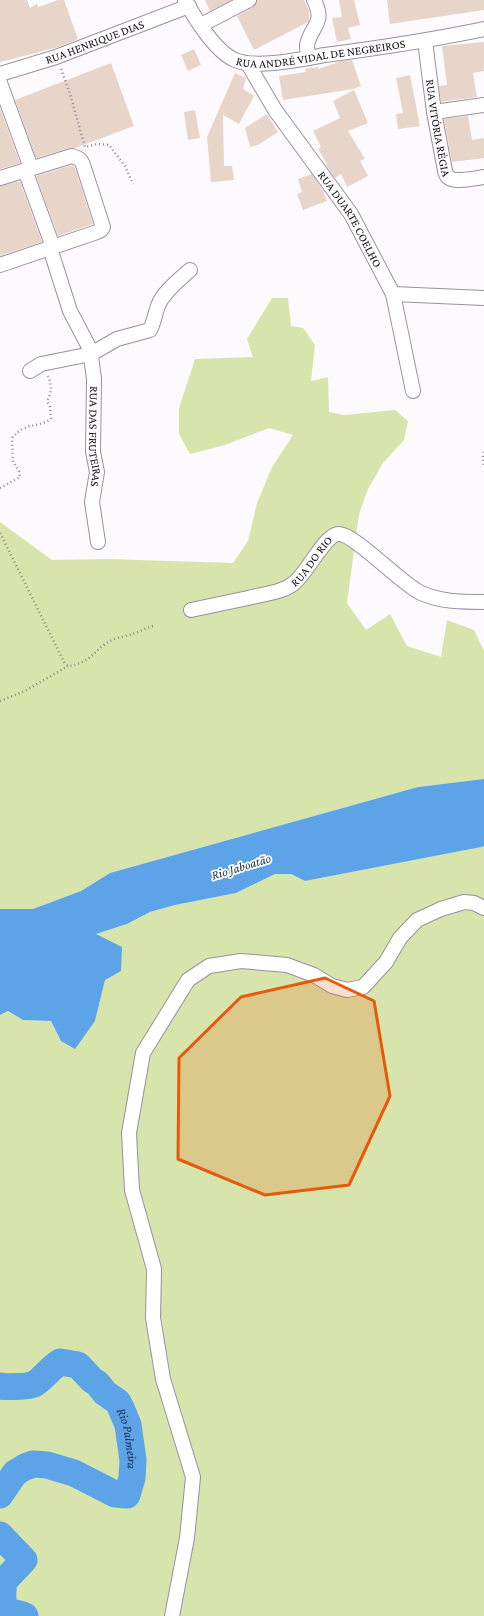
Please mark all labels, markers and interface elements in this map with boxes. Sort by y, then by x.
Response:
street label: RUA HENRIQUE DIAS [44,17,146,67]
street label: RUA ANDRÉ VIDAL DE NEGREIROS [234,36,407,71]
street label: RUA VITÓRIA RÉGIA [423,78,453,179]
street label: RUA DUARTE COELHO [315,168,385,270]
street label: RUA DAS FRUTEIRAS [86,386,105,488]
street label: RUA DO RIO [288,533,335,590]
water label: Rio Jaboatão [210,850,273,883]
water label: Rio Palmeira [114,1406,140,1470]

